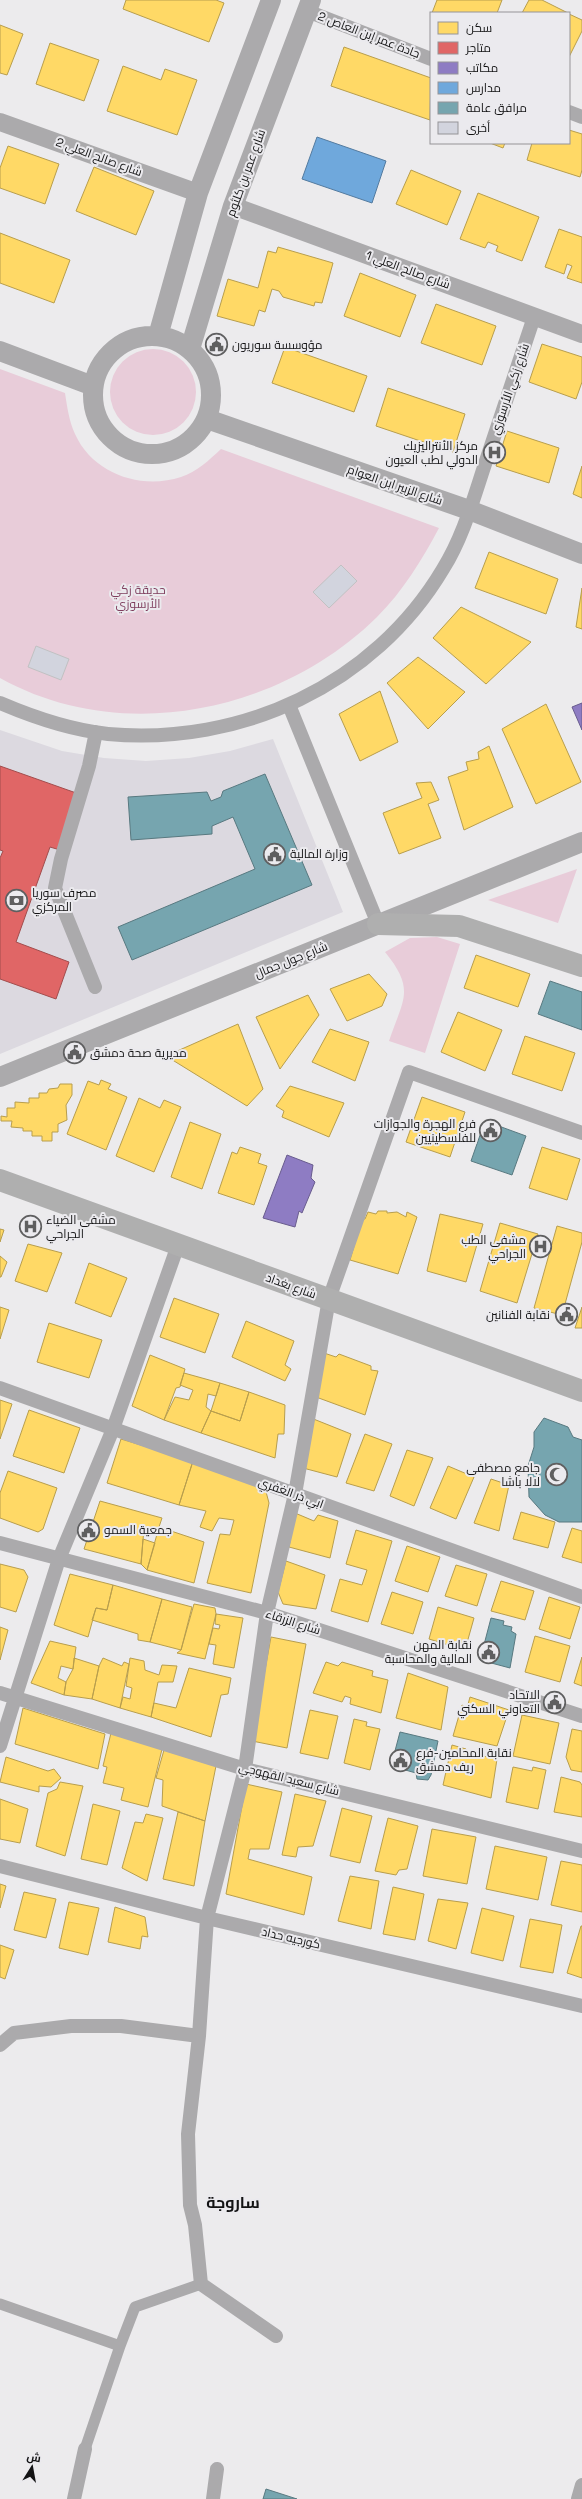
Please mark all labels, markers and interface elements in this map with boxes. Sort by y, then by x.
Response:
street label: جادة عمر إبن العاص 2 [316,8,422,62]
legend [430,12,570,144]
text: سكن [466,20,492,36]
text: متاجر [465,40,491,56]
text: مكاتب [466,60,498,76]
text: مدارس [466,80,501,96]
text: مرافق عامة [466,100,527,116]
text: أخرى [466,120,490,136]
street label: شارع عمر بن كلثوم [223,127,269,219]
street label: شارع صالح العلي 2 [53,134,144,182]
street label: شارع صالح العلي 1 [363,247,452,295]
public building icon: مؤوسسة سوريون [203,332,229,358]
place label: مؤوسسة سوريون [232,337,323,353]
street label: شارع زكي الأرسوزي [487,341,535,437]
place label: مركز الأنتراليزيك الدولي لطب العيون [385,438,478,470]
hospital icon: مركز الأنتراليزيك الدولي لطب العيون [481,440,507,466]
street label: شارع الزبير ابن العوام [345,461,445,509]
park label: حديقة زكي الأرسوزي [110,582,166,614]
public building icon: وزارة المالية [261,841,287,867]
place label: وزارة المالية [290,846,348,862]
place label: مصرف سوريا المركزي [32,885,96,917]
bank icon: مصرف سوريا المركزي [3,887,29,913]
street label: شارع جول جمال [252,938,330,982]
public building icon: مديرية صحة دمشق [62,1040,88,1066]
place label: مديرية صحة دمشق [90,1045,187,1061]
place label: فرع الهجرة والجوازات للفلسطينيين [374,1116,476,1146]
public building icon: فرع الهجرة والجوازات للفلسطينيين [478,1118,504,1144]
place label: مشفى الضياء الجراحي [46,1212,116,1244]
hospital icon: مشفى الضياء الجراحي [18,1214,44,1240]
place label: مشفى الطب الجراحي [461,1232,526,1264]
hospital icon: مشفى الطب الجراحي [528,1234,554,1260]
street label: شارع بغداد [264,1269,319,1303]
public building icon: نقابة الفنانين [553,1302,579,1328]
place label: نقابة الفنانين [486,1307,550,1323]
place label: جامع مصطفى لالا باشا [466,1460,540,1490]
mosque icon: جامع مصطفى لالا باشا [543,1462,569,1488]
street label: ابي ذر الغفري [255,1474,326,1514]
public building icon: جمعية السمو [76,1517,102,1543]
place label: جمعية السمو [104,1522,172,1538]
street label: شارع الزرقاء [263,1606,323,1638]
place label: نقابة المهن المالية والمحاسبة [385,1637,472,1667]
public building icon: نقابة المهن المالية والمحاسبة [475,1639,501,1665]
place label: الاتحاد التعاوني السكني [457,1687,540,1719]
public building icon: الاتحاد التعاوني السكني [542,1689,568,1715]
place label: نقابة المحامين-فرع ريف دمشق [416,1745,512,1775]
public building icon: نقابة المحامين-فرع ريف دمشق [387,1747,413,1773]
street label: شارع سعيد القهوجي [236,1759,341,1801]
street label: كورجيه حداد [260,1923,322,1953]
district label: ساروجة [206,2192,260,2213]
north arrow [12,2447,52,2487]
text: ش [26,2449,42,2465]

